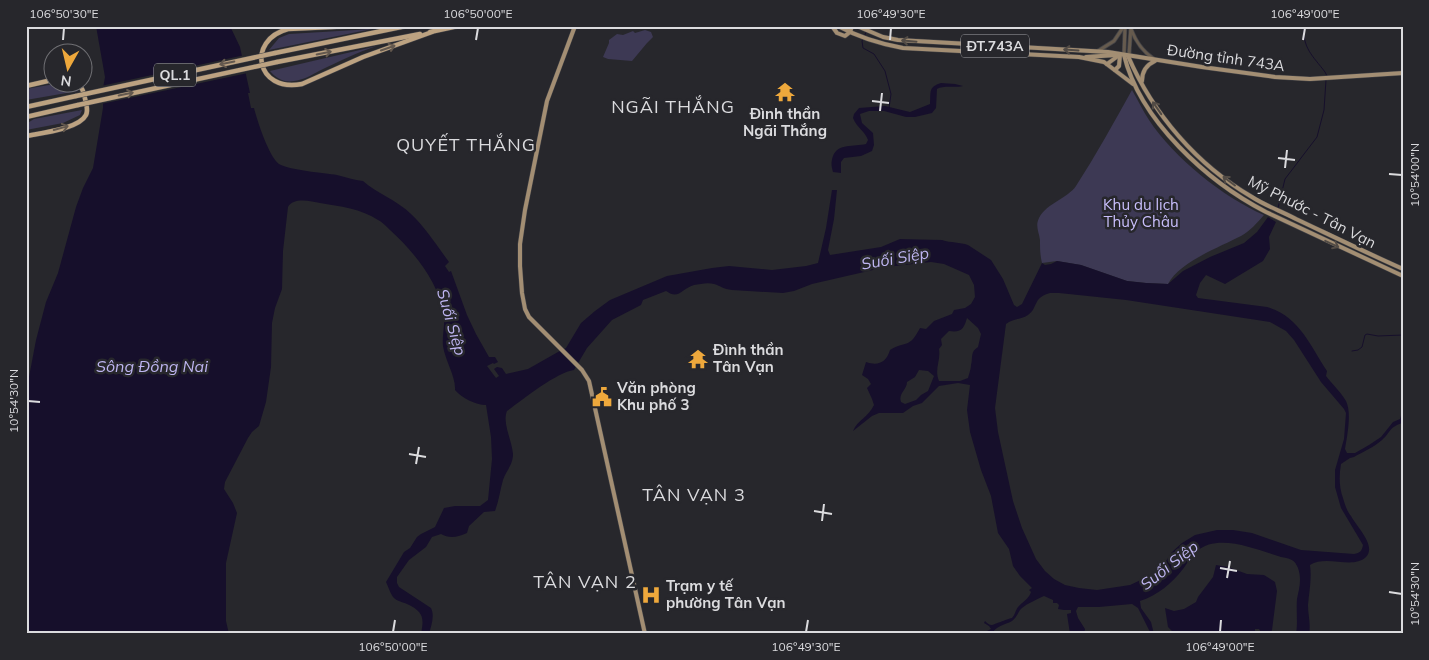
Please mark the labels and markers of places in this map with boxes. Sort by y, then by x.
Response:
temple icon: Đình thần Ngãi Thắng [774,81,796,103]
place label: Đình thần Ngãi Thắng [743,104,827,140]
place label: Đình thần Tân Vạn [712,340,784,376]
temple icon: Đình thần Tân Vạn [687,348,709,370]
place label: Văn phòng Khu phố 3 [616,378,696,414]
public building icon: Văn phòng Khu phố 3 [591,386,613,408]
place label: Trạm y tế phường Tân Vạn [666,576,786,612]
hospital icon: Trạm y tế phường Tân Vạn [640,584,662,606]

